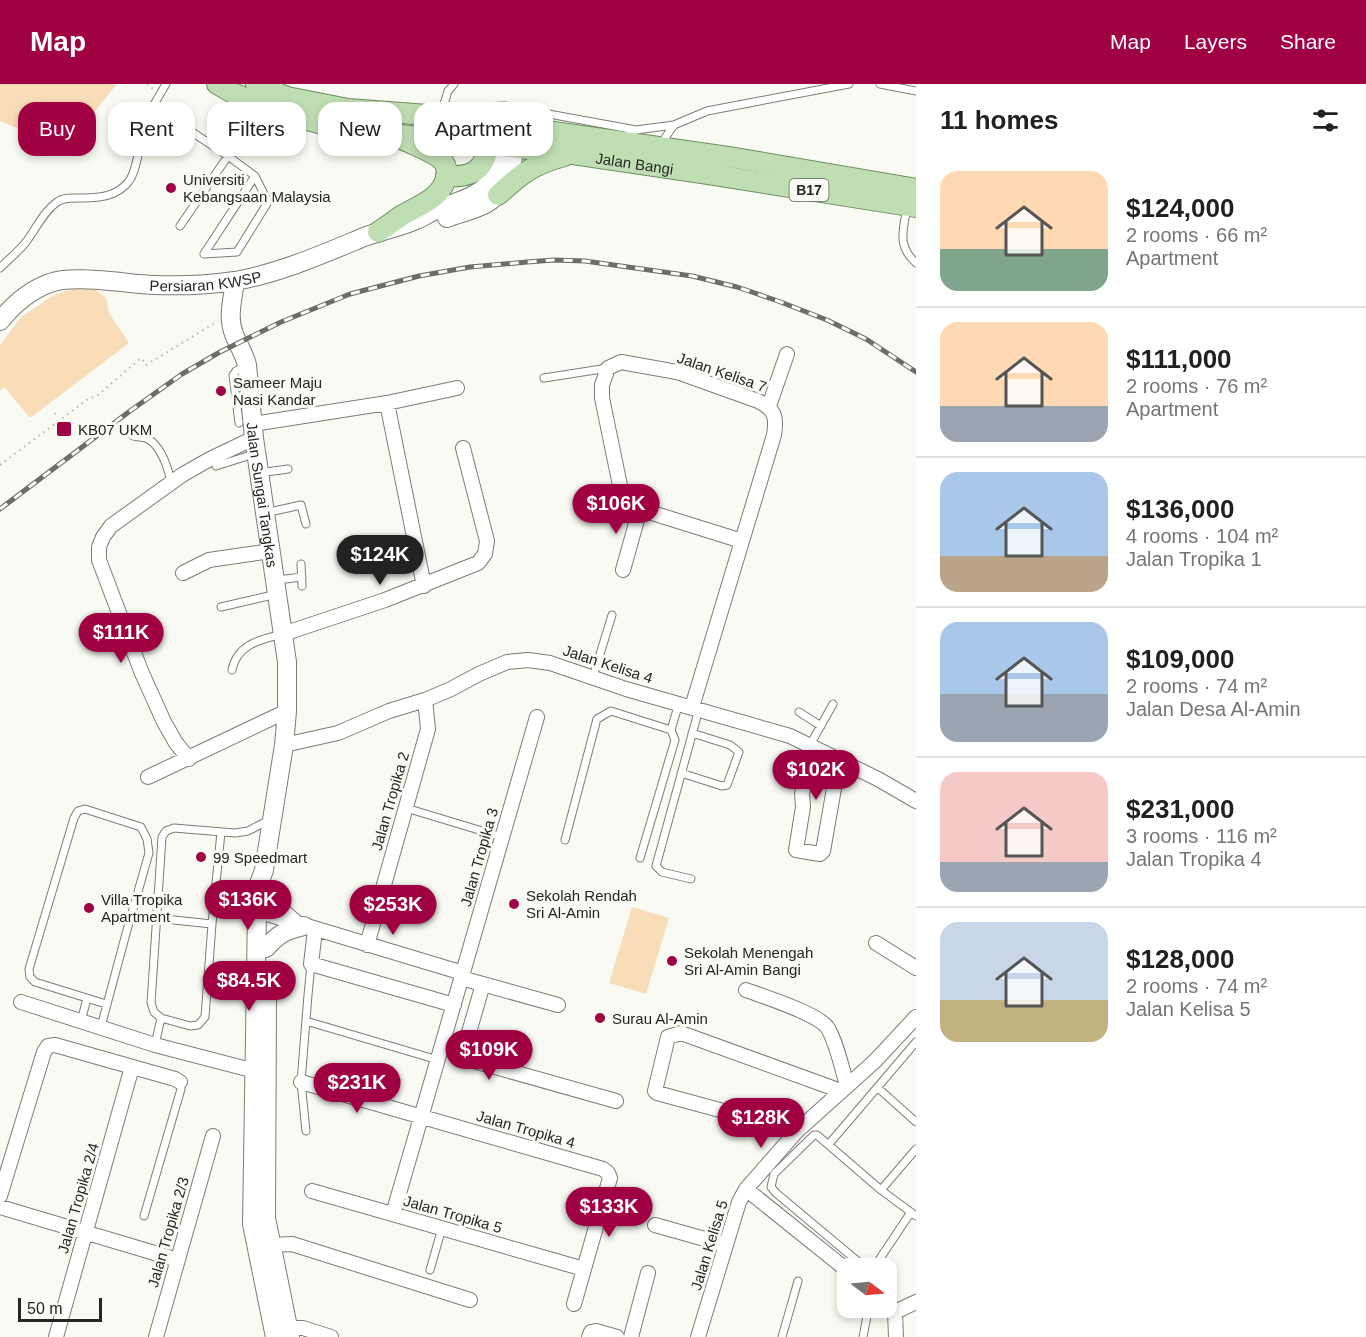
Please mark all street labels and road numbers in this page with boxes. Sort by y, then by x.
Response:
street label: Jalan Bangi [595,149,675,177]
road number: B17 [790,179,828,201]
street label: Persiaran KWSP [149,267,263,294]
street label: Jalan Kelisa 7 [675,349,769,395]
street label: Jalan Sungai Tangkas [244,421,281,568]
street label: Jalan Kelisa 4 [561,641,655,687]
street label: Jalan Tropika 2 [368,750,412,852]
street label: Jalan Tropika 3 [457,806,501,908]
street label: Jalan Tropika 4 [475,1107,577,1151]
street label: Jalan Tropika 2/4 [54,1141,102,1255]
street label: Jalan Tropika 2/3 [144,1175,192,1289]
street label: Jalan Tropika 5 [402,1192,504,1236]
street label: Jalan Kelisa 5 [687,1198,731,1292]

